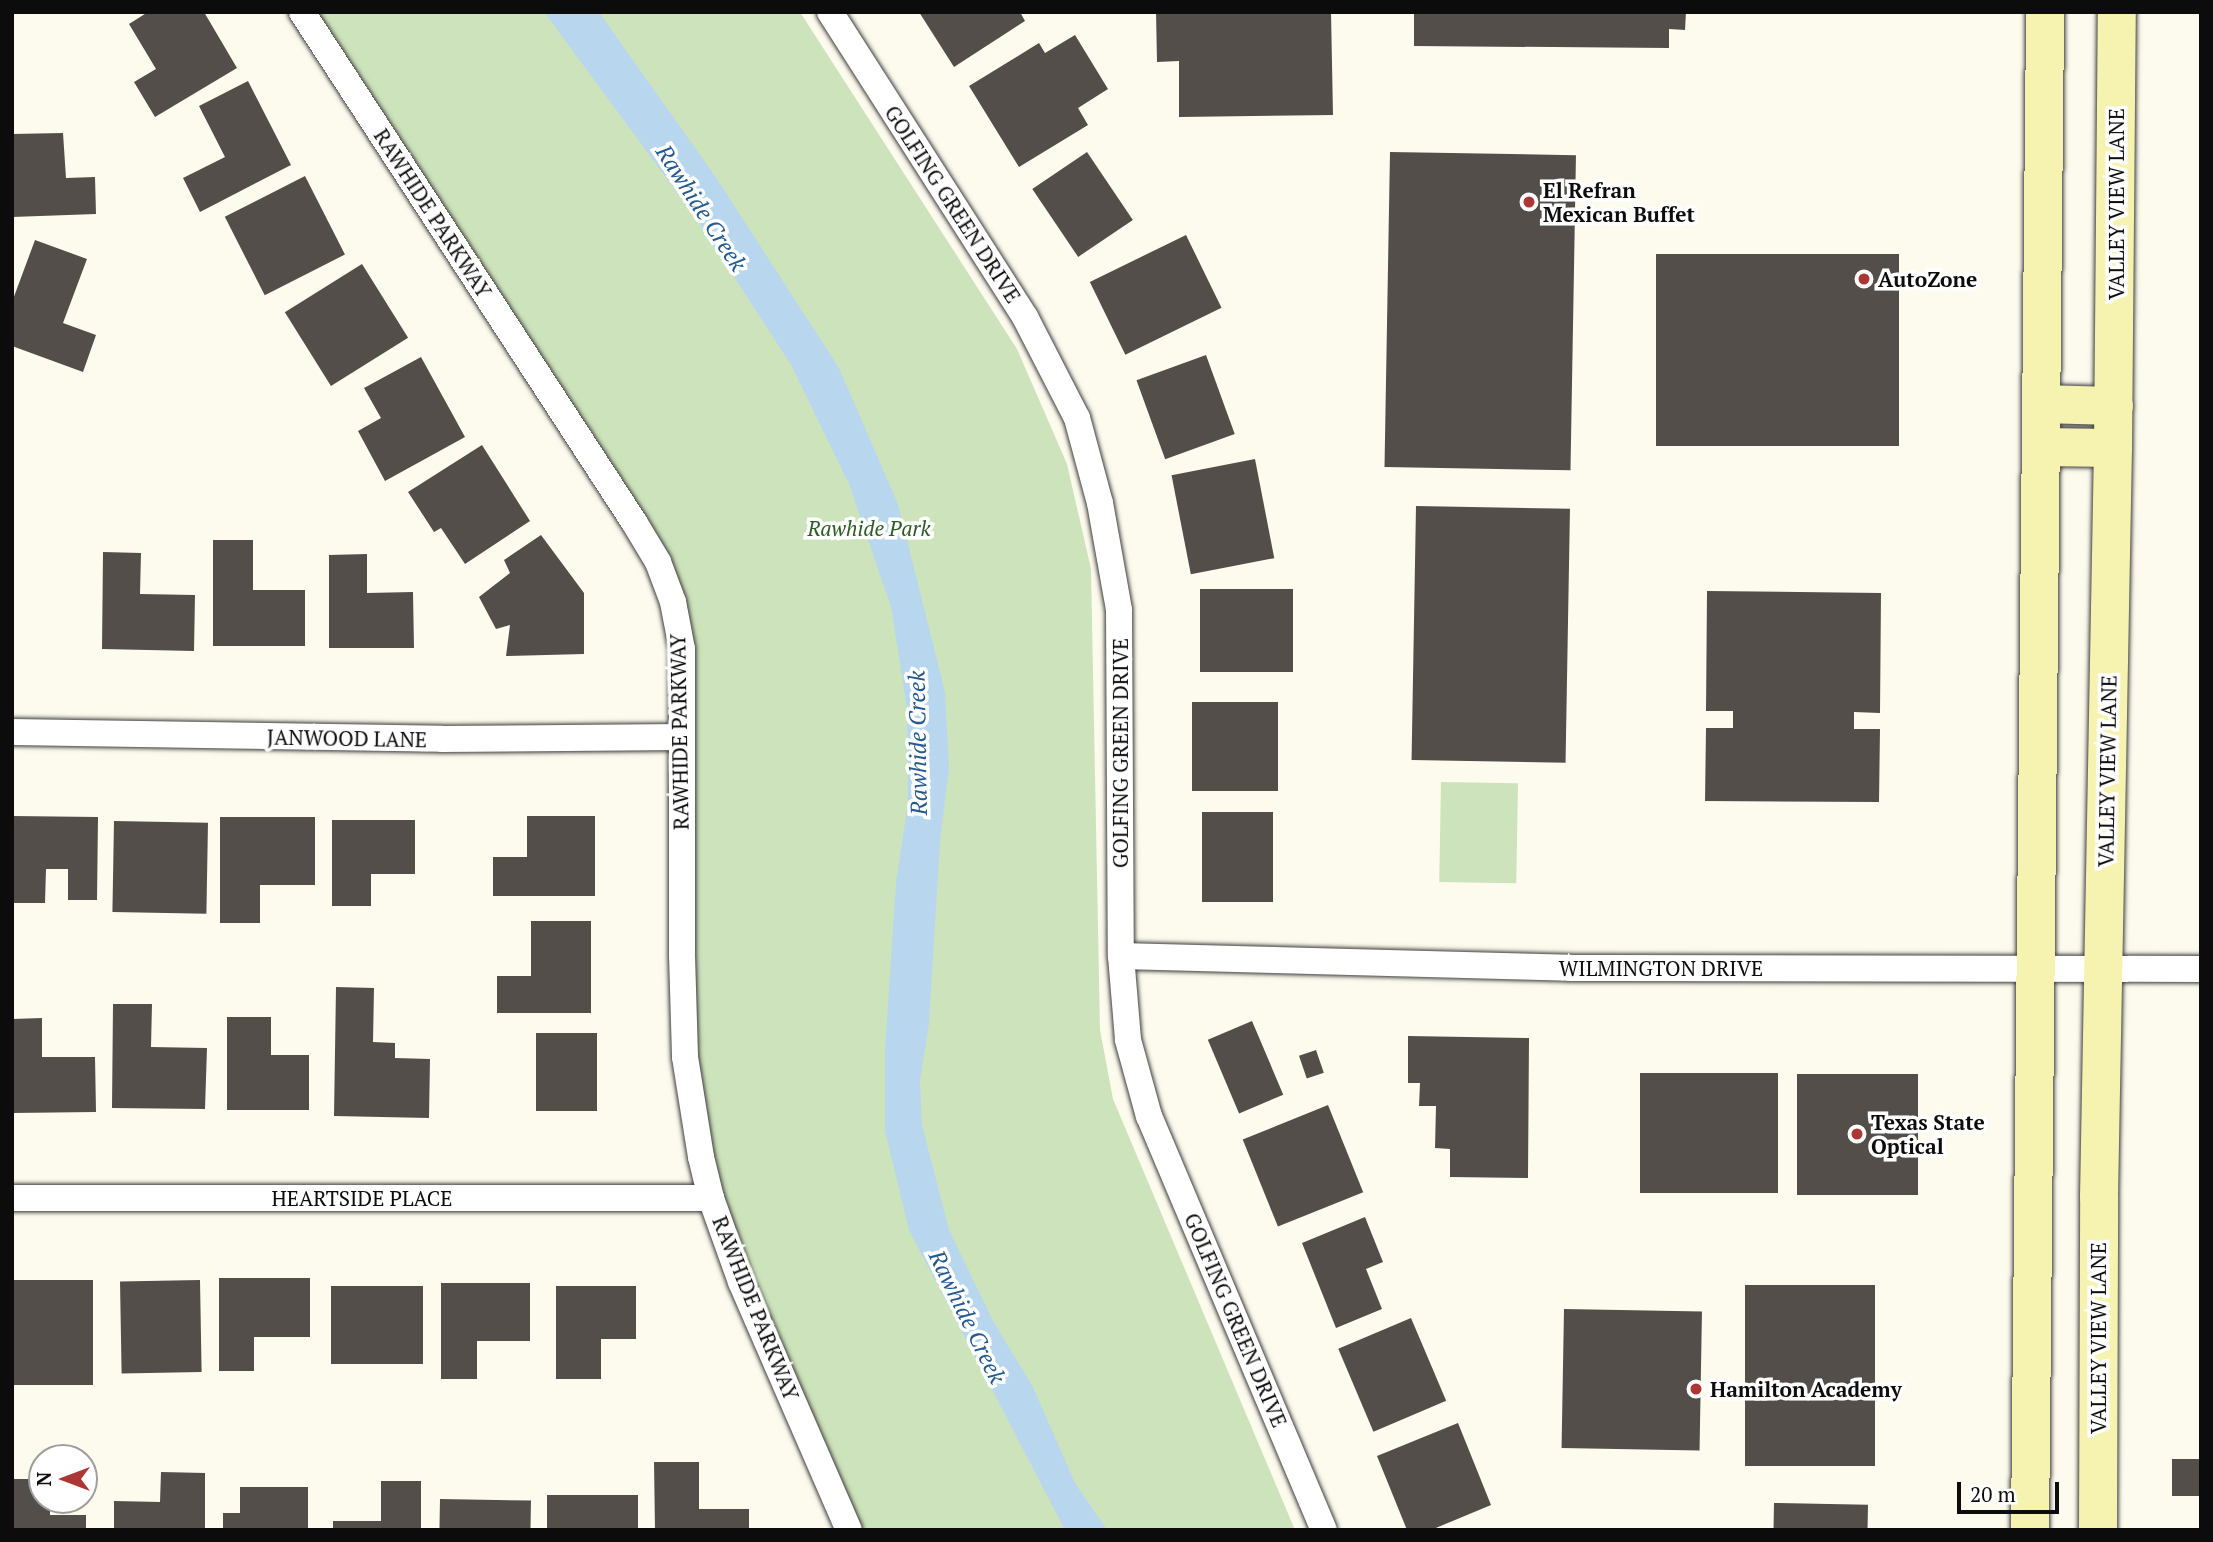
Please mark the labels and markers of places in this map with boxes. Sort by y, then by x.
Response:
place label: El Refran Mexican Buffet [1543,177,1695,227]
marker: El Refran Mexican Buffet [1521,194,1537,210]
place label: AutoZone [1878,266,1977,292]
marker: AutoZone [1856,271,1872,287]
place label: Texas State Optical [1871,1109,1985,1159]
marker: Texas State Optical [1849,1126,1865,1142]
place label: Hamilton Academy [1710,1376,1902,1402]
marker: Hamilton Academy [1688,1381,1704,1397]

